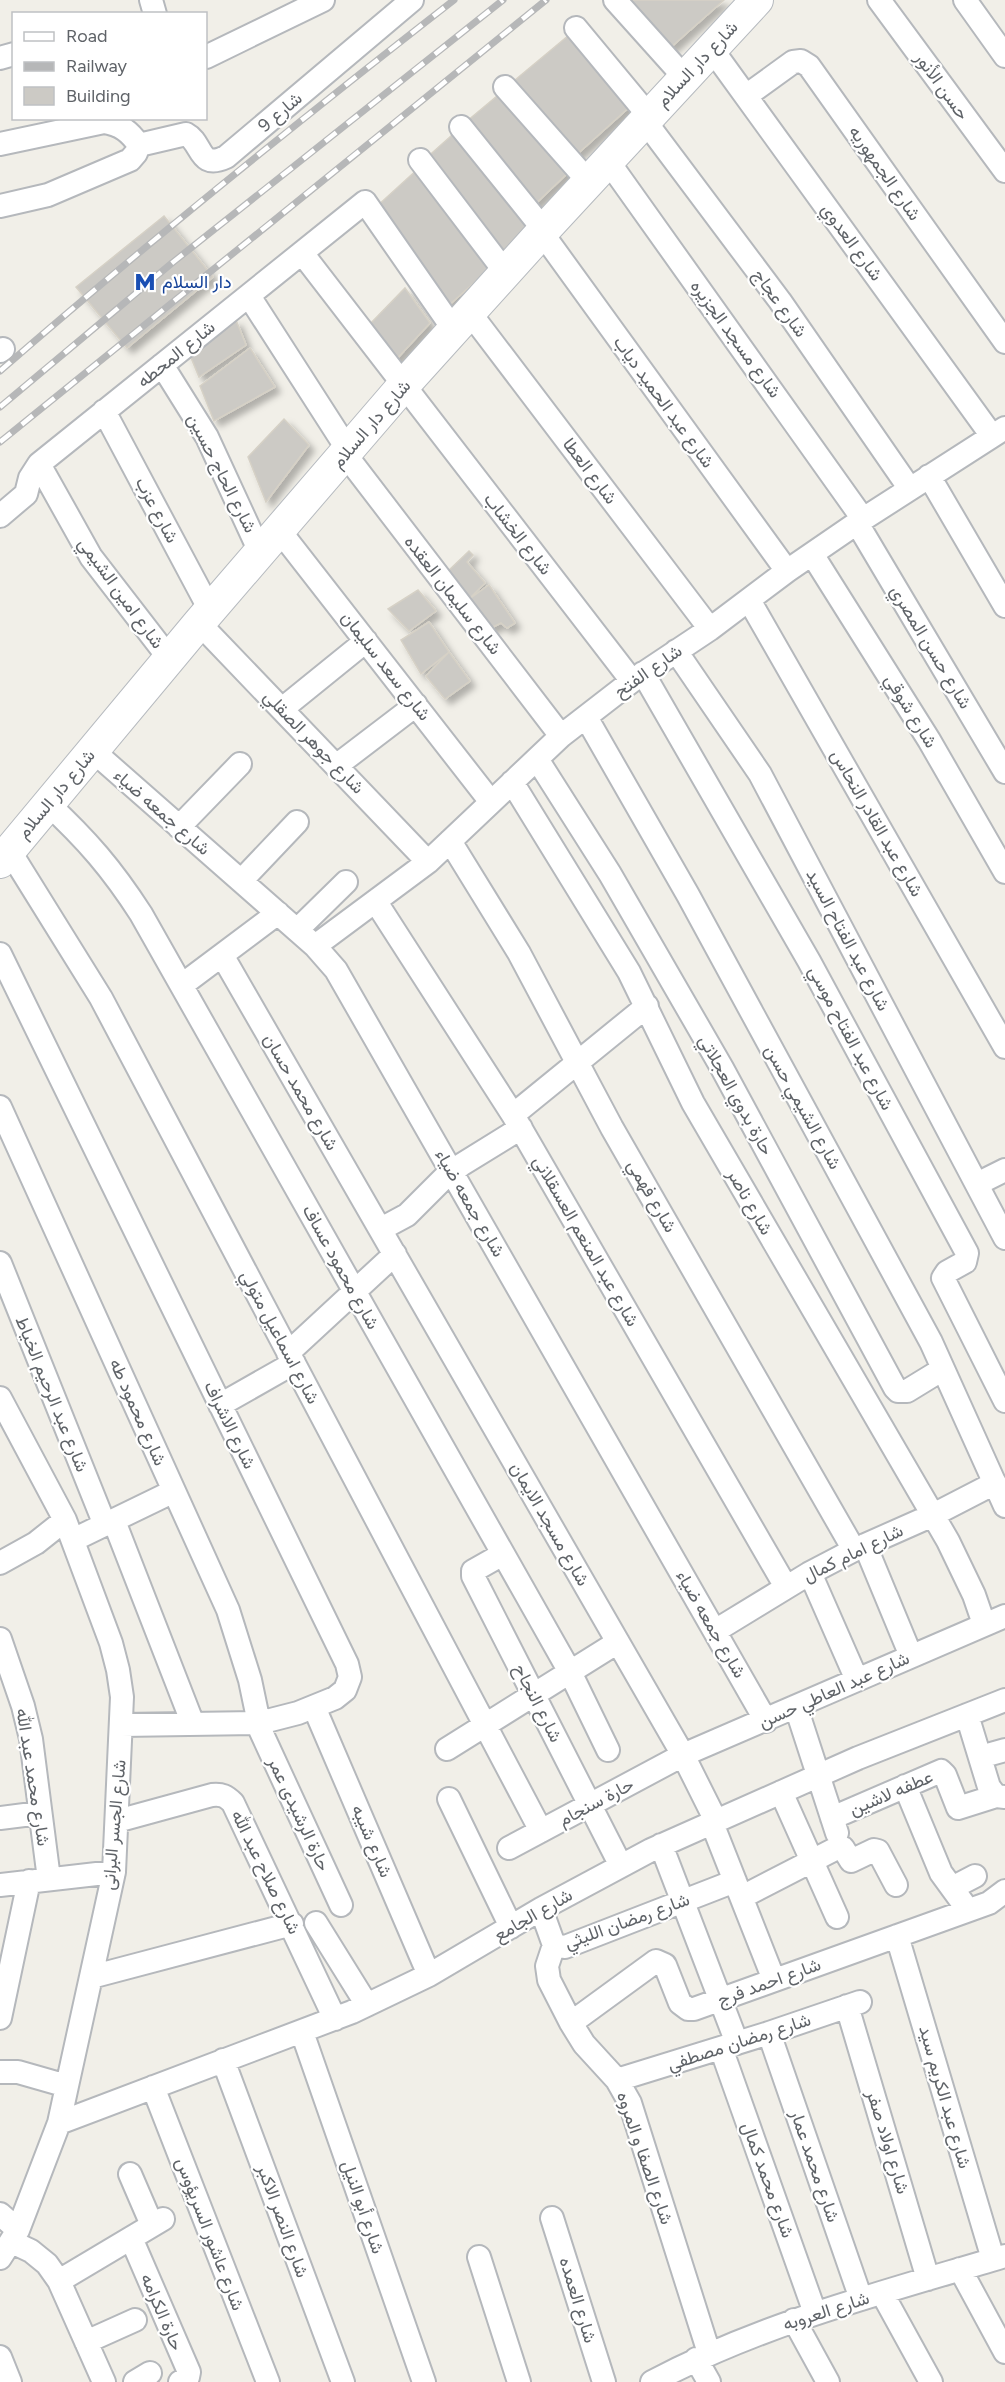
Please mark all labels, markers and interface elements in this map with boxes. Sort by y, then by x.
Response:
legend [12,12,207,120]
street label: شارع دار السلام [651,16,743,112]
text: Road [66,25,107,47]
street label: حسن الأنور [909,47,974,124]
text: Railway [66,55,128,77]
text: Building [66,85,131,107]
street label: شارع 9 [253,87,307,138]
street label: شارع الجمهوريه [843,121,926,225]
street label: شارع العدوي [813,199,888,287]
street label: شارع عجاج [747,265,812,342]
metro station icon: دار السلام [133,270,157,294]
place label: دار السلام [162,271,232,294]
street label: شارع مسجد الجزيره [685,276,786,403]
street label: شارع المحطه [133,316,220,393]
street label: شارع عبد الحميد دياب [608,332,719,473]
street label: شارع دار السلام [327,375,416,473]
street label: شارع الحاج حسين [182,410,262,537]
street label: شارع العطا [557,434,622,509]
street label: شارع عزب [130,473,183,547]
street label: شارع الخشاب [478,489,557,580]
street label: شارع سليمان العقده [399,531,506,660]
street label: شارع امين الشيمي [70,533,169,655]
street label: شارع حسن المصري [882,581,977,715]
street label: شارع سعد سليمان [336,607,436,726]
street label: شارع الفتح [610,640,687,703]
street label: شارع شوقي [876,670,942,754]
street label: شارع جوهر الصقلي [256,686,369,801]
street label: شارع دار السلام [12,745,101,844]
street label: شارع عبد القادر النحاس [825,746,928,901]
street label: شارع جمعه ضياء [109,764,215,861]
street label: شارع عبد الفتاح السيد [800,865,895,1015]
street label: شارع عبد الفتاح موسي [800,962,898,1116]
street label: شارع محمد حسان [258,1030,343,1155]
street label: حارة بدوي العجلاتي [690,1031,778,1161]
street label: شارع الشيمي حسن [756,1041,846,1175]
street label: شارع جمعه ضياء [429,1145,510,1261]
street label: شارع عبد المنعم العسقلاني [525,1152,644,1332]
street label: شارع فهمي [619,1156,682,1238]
street label: شارع ناصر [721,1164,778,1239]
street label: شارع محمود عساف [297,1201,384,1334]
street label: شارع اسماعيل متولي [232,1266,324,1409]
street label: شارع عبد الرحيم الخياط [10,1313,93,1475]
street label: شارع محمود طه [104,1355,171,1469]
street label: شارع الاشراف [198,1378,261,1473]
street label: شارع مسجد الايمان [505,1458,594,1590]
street label: شارع امام كمال [799,1519,907,1588]
street label: شارع جمعه ضياء [670,1566,751,1682]
street label: شارع عبد العاطي حسن [755,1647,914,1737]
street label: شارع النجاح [508,1660,567,1746]
street label: شارع محمد عبد الله [10,1707,55,1848]
street label: حارة الرشيدى عمر [263,1753,335,1875]
street label: شارع الجسر البرانى [97,1759,132,1891]
street label: عطفه لاشين [846,1766,936,1820]
street label: حارة سنجام [554,1773,638,1832]
street label: شارع شيبه [346,1801,397,1881]
street label: شارع صلاح عبد الله [226,1806,306,1938]
street label: شارع الجامع [490,1884,577,1947]
street label: شارع رمضان الليثي [561,1888,694,1958]
street label: شارع احمد فرج [714,1953,824,2012]
street label: شارع رمضان مصطفي [664,2008,815,2079]
street label: شارع عبد الكريم سيد [913,2023,976,2171]
street label: شارع اولاد صفر [861,2087,914,2197]
street label: شارع الصفا و المروه [611,2089,678,2228]
street label: شارع محمد عمار [784,2106,845,2225]
street label: شارع محمد كمال [736,2119,799,2241]
street label: شارع عاشور السريؤوس [170,2154,249,2314]
street label: شارع أبو النيل [336,2157,389,2257]
street label: شارع النصر الاكبر [251,2161,314,2281]
street label: شارع العمده [554,2254,601,2346]
street label: حارة الكرامه [136,2270,188,2354]
street label: شارع العروبه [780,2287,872,2336]

